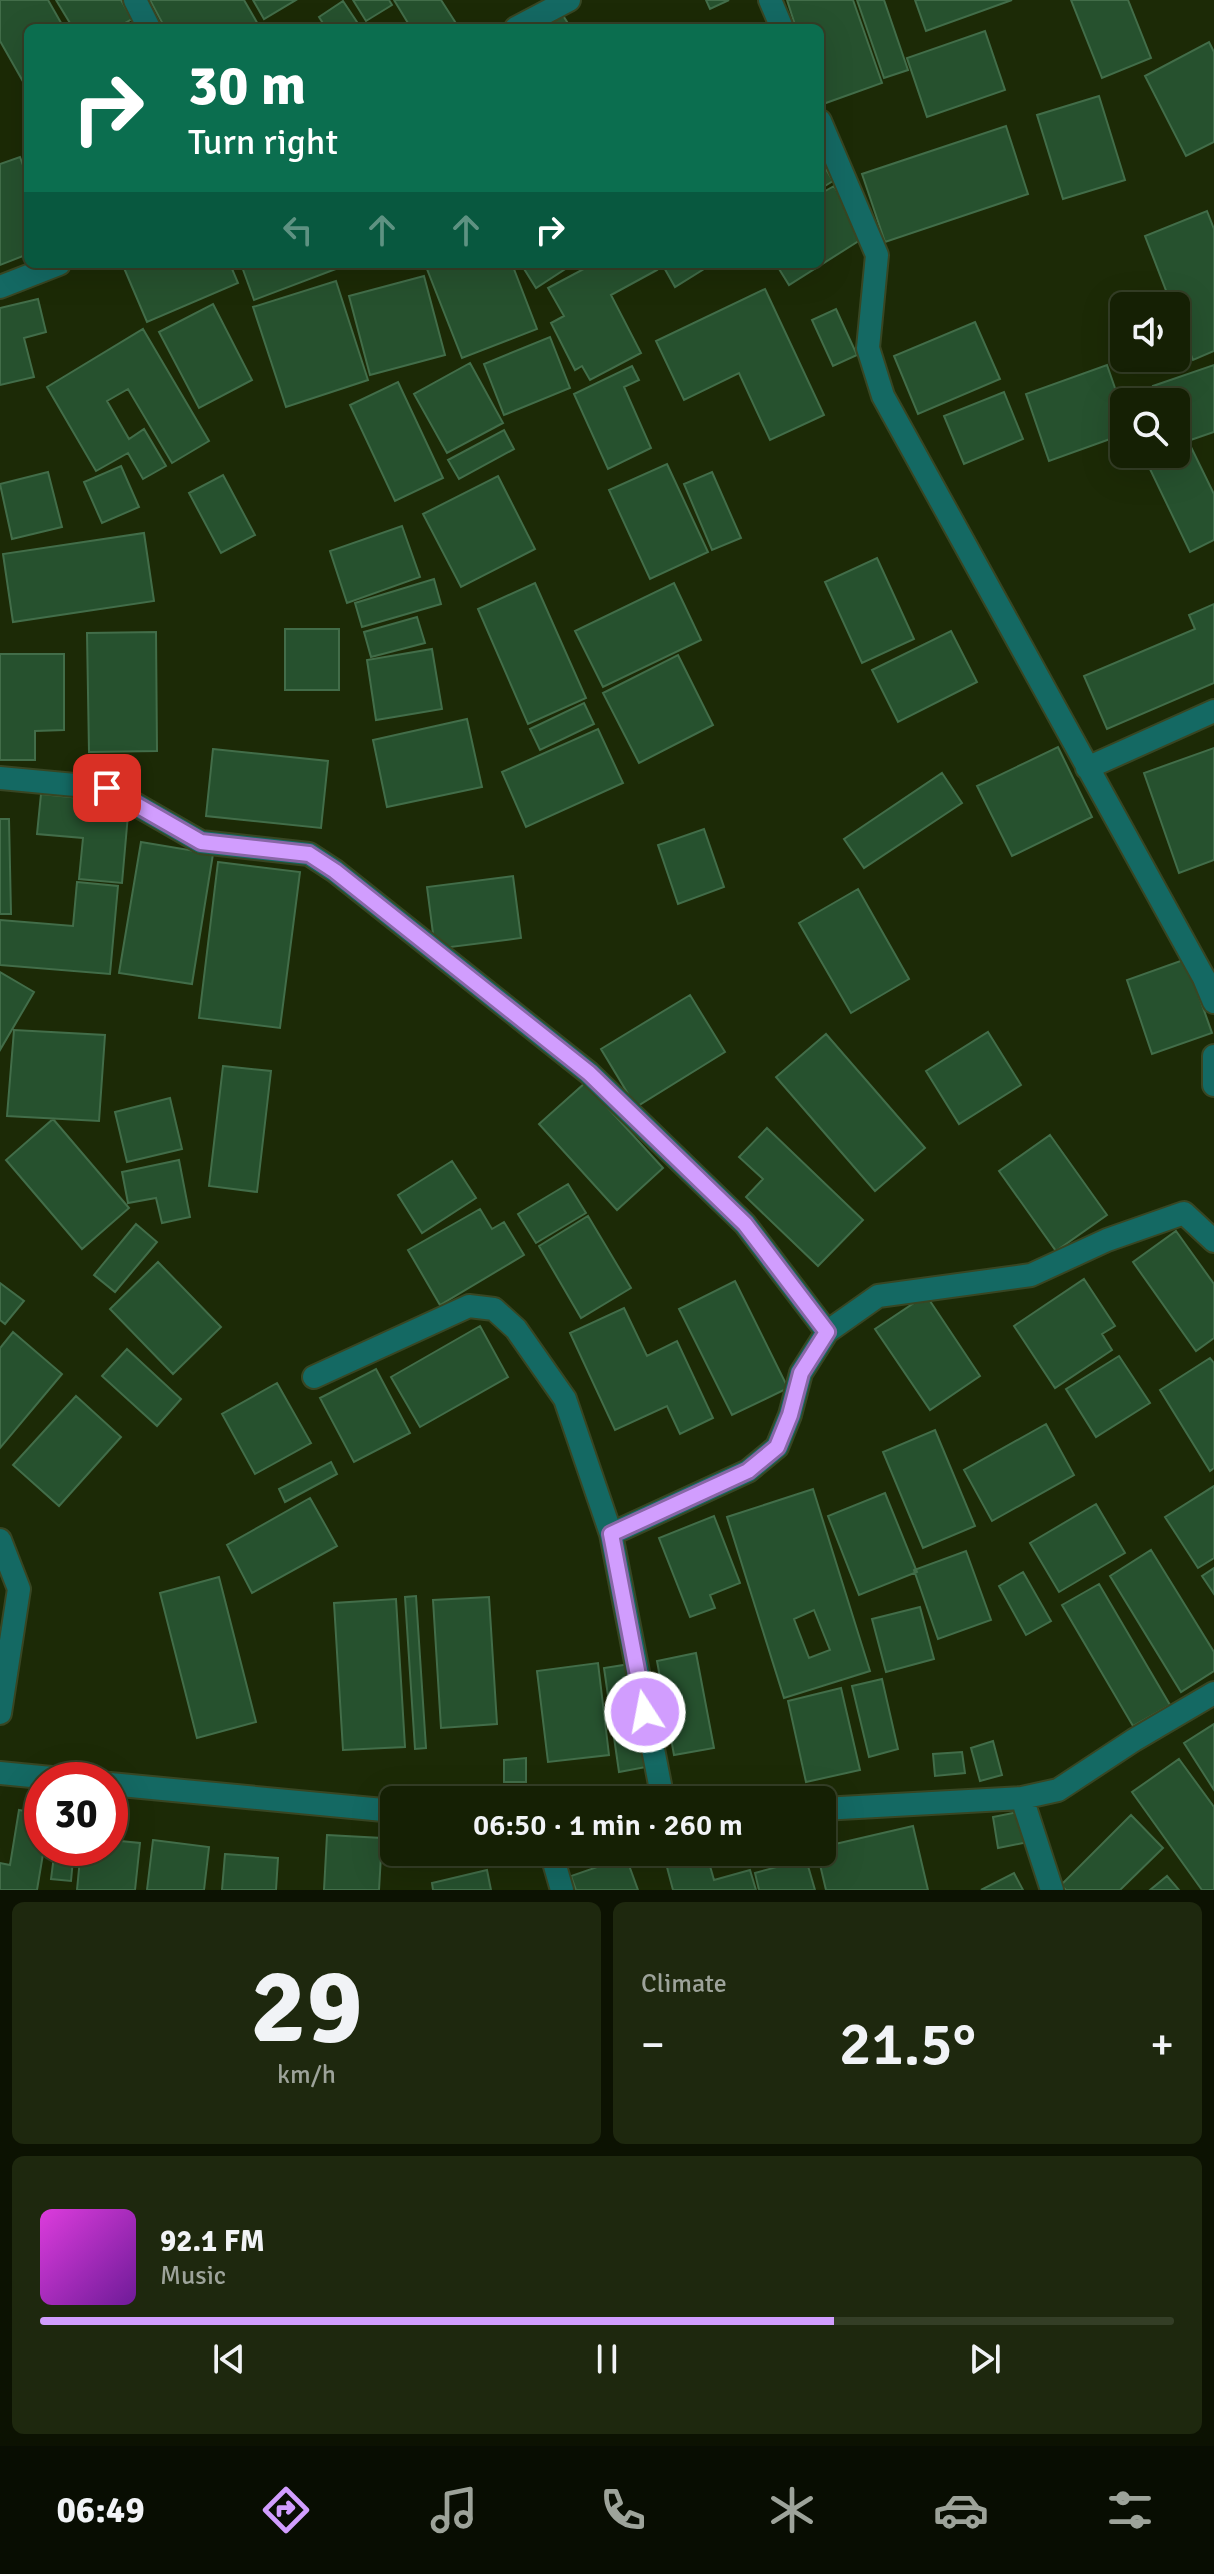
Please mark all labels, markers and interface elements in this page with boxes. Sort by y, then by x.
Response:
text: 30 m [188,51,306,120]
icon: right [56,56,160,160]
text: Turn right [188,120,338,165]
icon: left [276,208,320,252]
icon: ahead [360,208,404,252]
icon: ahead [444,208,488,252]
icon: right [528,208,572,252]
map controls [1110,292,1190,468]
button: sound [1110,292,1190,372]
button: search [1110,388,1190,468]
pin [73,754,141,822]
icon: arrive [85,766,129,810]
position arrow [603,1670,687,1754]
speed limit sign: 30 [24,1762,128,1866]
text: 06:50 · 1 min · 260 m [473,1807,743,1844]
text: 29 [250,1943,363,2071]
text: Climate [641,1968,727,2000]
text: 21.5° [839,2008,976,2082]
text: − [641,2018,665,2072]
text: + [1150,2018,1174,2072]
text: km/h [277,2059,336,2091]
text: 92.1 FM [160,2223,265,2260]
text: Music [160,2260,226,2292]
icon: previous [207,2337,251,2381]
icon: pause [585,2337,629,2381]
icon: next [963,2337,1007,2381]
icon: directions [258,2482,314,2538]
icon: music [426,2482,482,2538]
icon: phone [595,2482,651,2538]
icon: climate [764,2482,820,2538]
icon: car [933,2482,989,2538]
icon: filters [1102,2482,1158,2538]
text: 06:49 [56,2488,145,2533]

